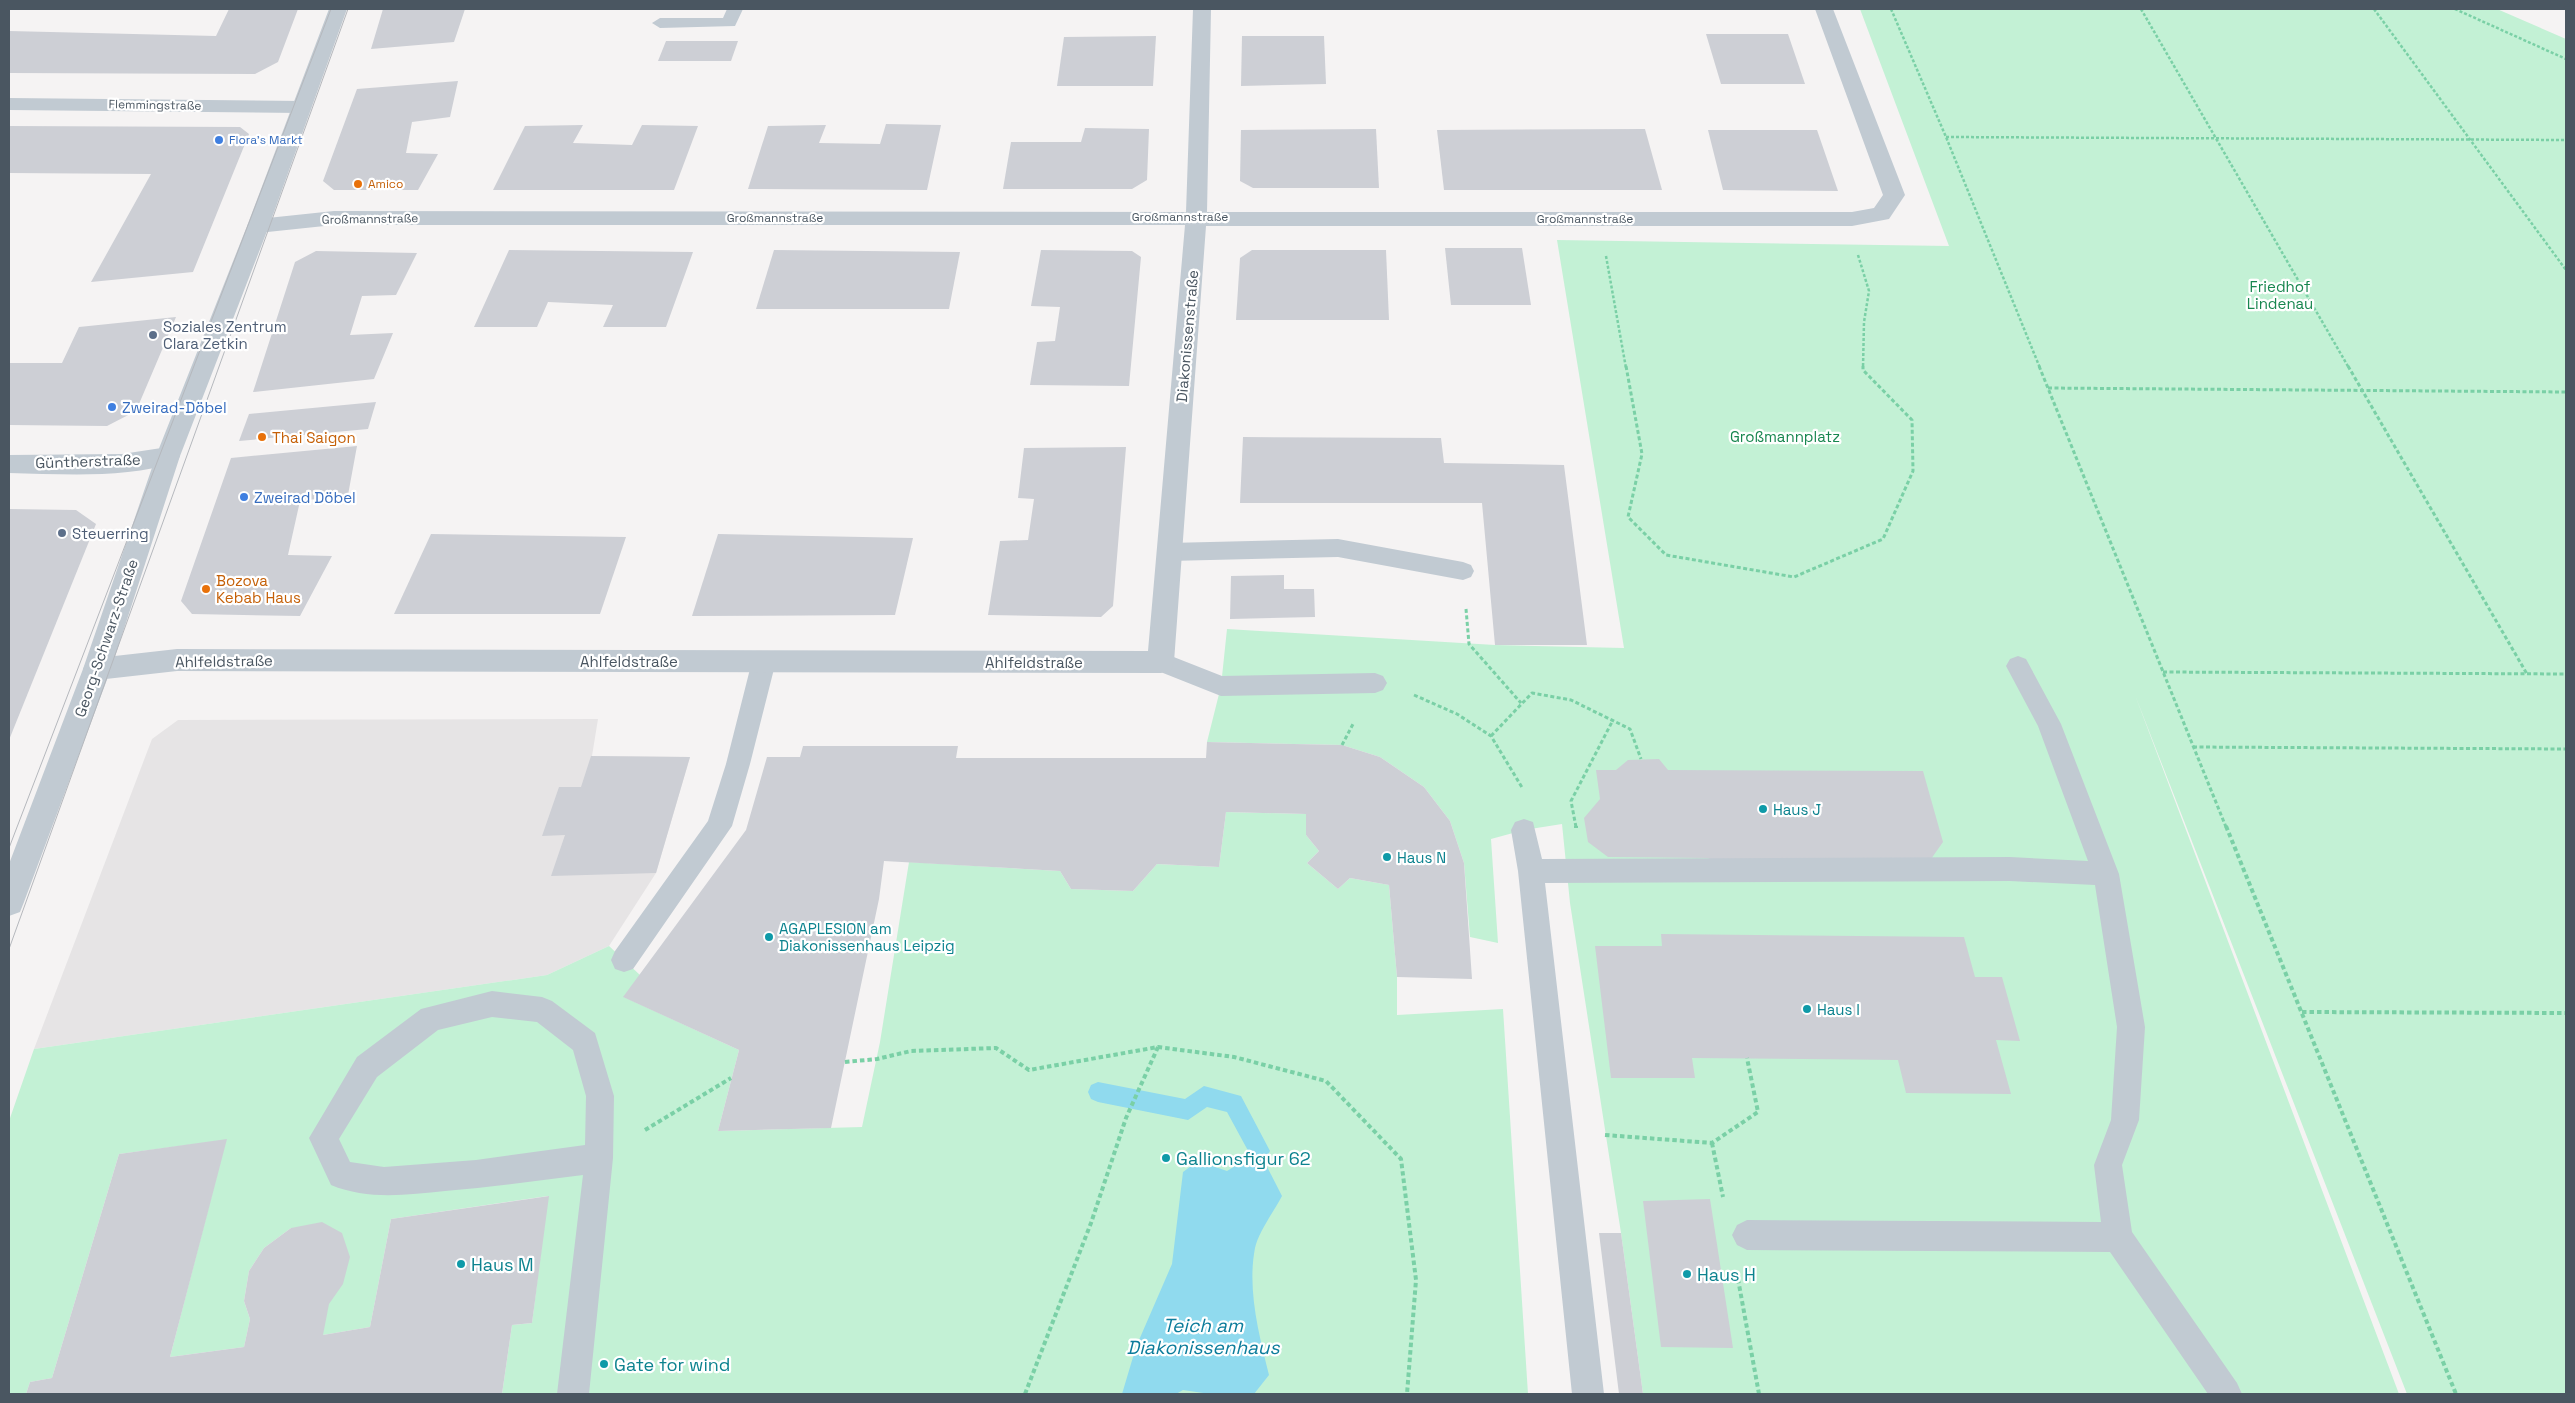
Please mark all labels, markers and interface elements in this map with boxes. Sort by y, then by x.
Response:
street label: Flemmingstraße [109,96,201,114]
place label: Flora's Markt [229,132,303,148]
marker: Flora's Markt [213,134,225,146]
place label: Amico [368,176,403,192]
marker: Amico [352,178,364,190]
street label: Großmannstraße [1132,209,1228,225]
street label: Großmannstraße [322,210,418,228]
street label: Großmannstraße [727,210,823,226]
street label: Großmannstraße [1537,211,1633,227]
street label: Diakonissenstraße [1172,269,1202,403]
park label: Friedhof Lindenau [2247,277,2313,313]
place label: Soziales Zentrum Clara Zetkin [163,317,287,353]
marker: Soziales Zentrum Clara Zetkin [147,329,159,341]
place label: Zweirad-Döbel [122,398,227,417]
marker: Zweirad-Döbel [106,401,118,413]
park label: Großmannplatz [1730,427,1840,446]
place label: Thai Saigon [272,428,356,447]
marker: Thai Saigon [256,431,268,443]
street label: Güntherstraße [35,450,141,472]
place label: Zweirad Döbel [254,488,356,507]
marker: Zweirad Döbel [238,491,250,503]
place label: Steuerring [72,524,149,543]
marker: Steuerring [56,527,68,539]
street label: Georg-Schwarz-Straße [70,556,142,720]
place label: Bozova Kebab Haus [216,571,301,607]
marker: Bozova Kebab Haus [200,583,212,595]
street label: Ahlfeldstraße [175,651,273,671]
street label: Ahlfeldstraße [580,652,678,671]
street label: Ahlfeldstraße [985,653,1083,672]
place label: Haus J [1773,800,1821,819]
marker: Haus J [1757,803,1769,815]
place label: Haus N [1397,848,1446,867]
marker: Haus N [1381,851,1393,863]
place label: AGAPLESION am Diakonissenhaus Leipzig [779,919,955,955]
marker: AGAPLESION am Diakonissenhaus Leipzig [763,931,775,943]
place label: Haus I [1817,1000,1860,1019]
marker: Haus I [1801,1003,1813,1015]
place label: Gallionsfigur 62 [1176,1147,1311,1170]
marker: Gallionsfigur 62 [1160,1152,1172,1164]
place label: Haus M [471,1253,534,1276]
marker: Haus M [455,1258,467,1270]
place label: Haus H [1697,1263,1756,1286]
marker: Haus H [1681,1268,1693,1280]
water label: Teich am Diakonissenhaus [1127,1313,1280,1360]
place label: Gate for wind [614,1353,730,1376]
marker: Gate for wind [598,1358,610,1370]

